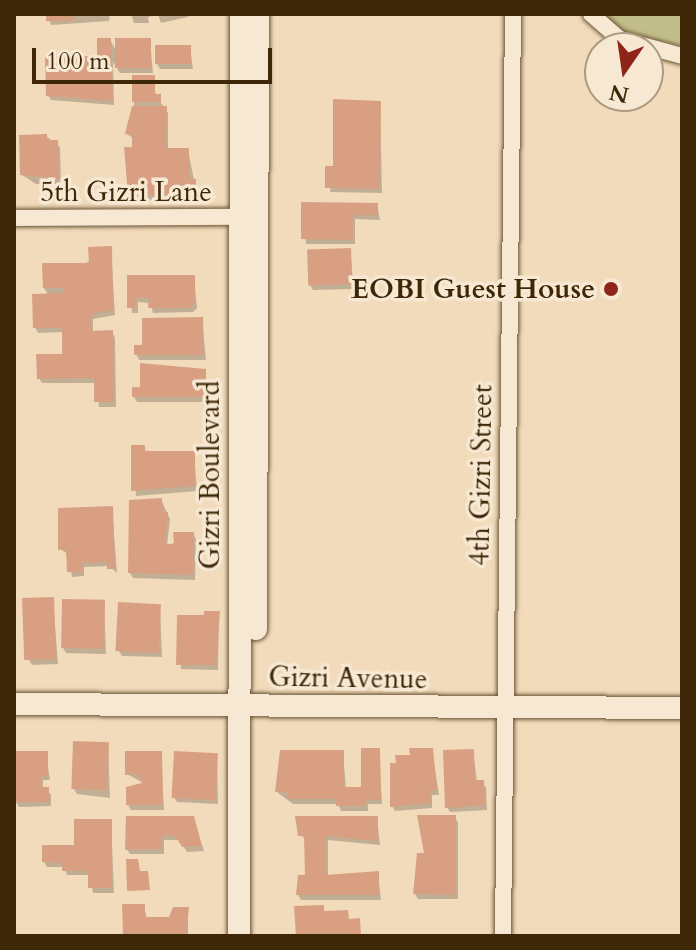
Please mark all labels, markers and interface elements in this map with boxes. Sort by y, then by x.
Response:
scale bar [36,32,276,82]
north arrow [584,32,664,112]
text: 100 m [46,45,110,78]
text: N [606,77,632,110]
street label: 5th Gizri Lane [40,175,212,209]
place label: EOBI Guest House [351,272,595,306]
marker: EOBI Guest House [602,280,620,298]
street label: Gizri Boulevard [193,381,227,569]
street label: 4th Gizri Street [463,384,499,566]
street label: Gizri Avenue [268,660,428,696]

